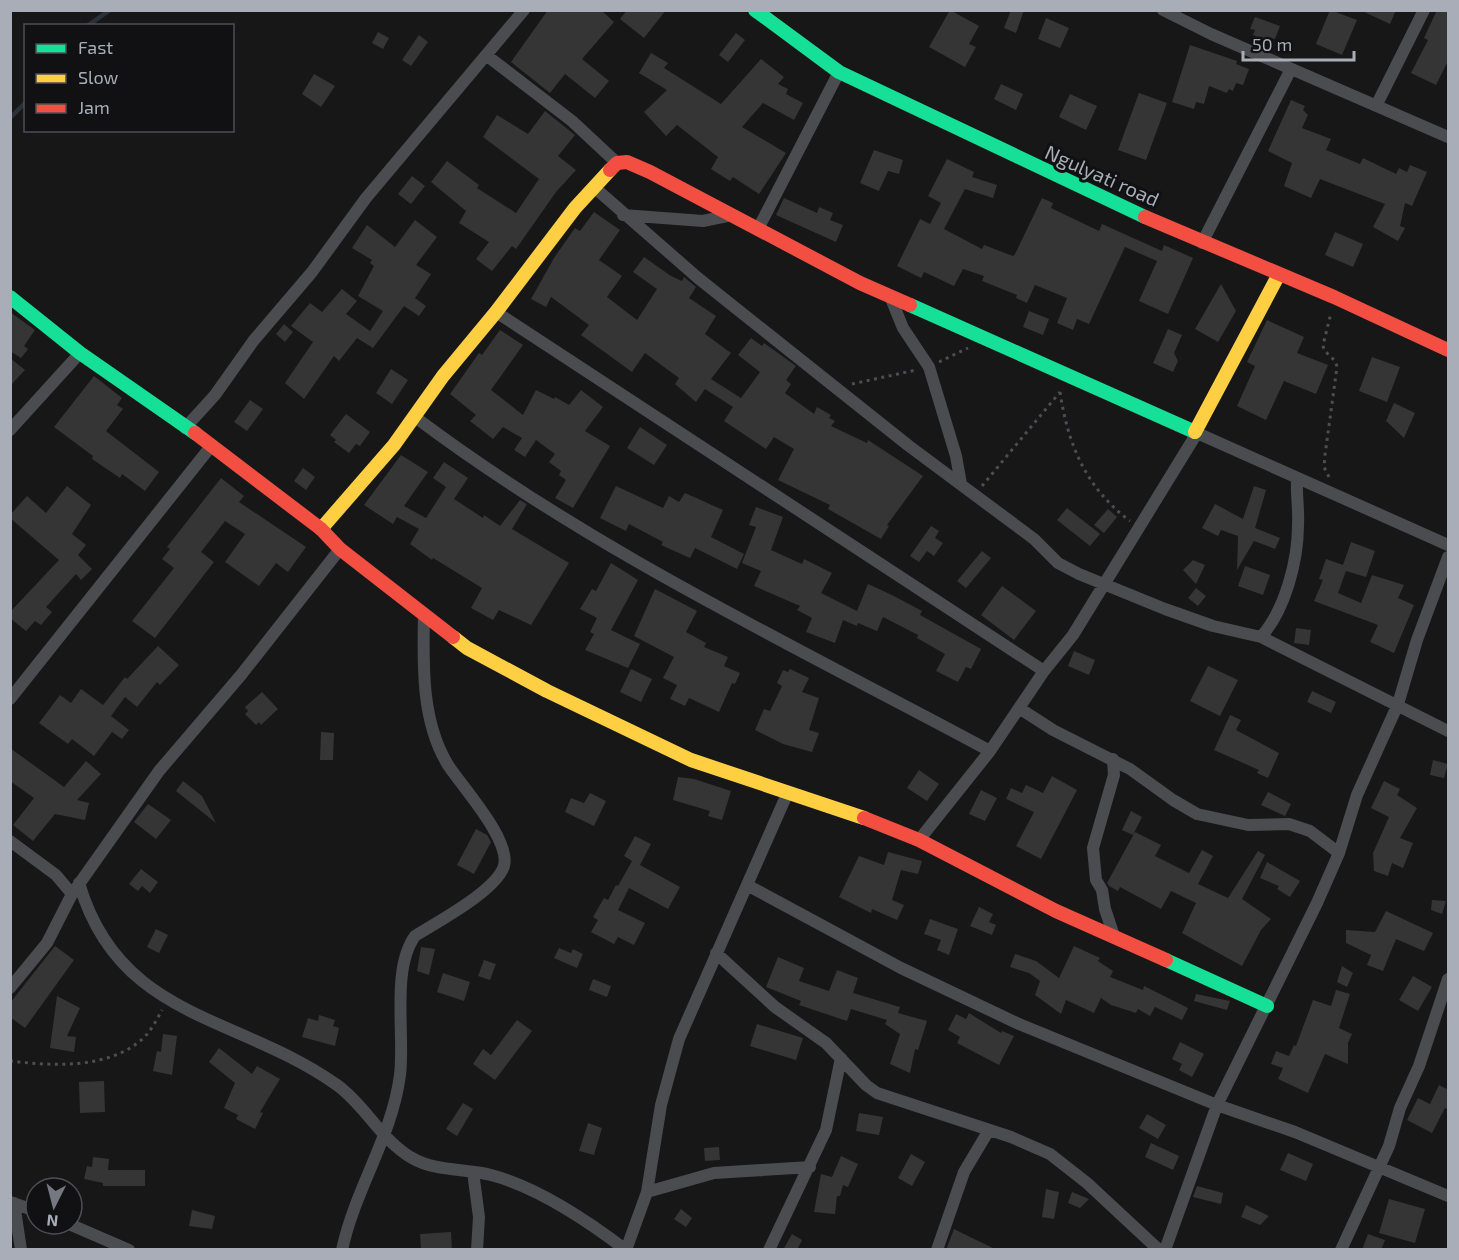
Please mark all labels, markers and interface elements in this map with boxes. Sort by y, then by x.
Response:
legend [24,24,234,132]
scale bar [1243,24,1354,62]
text: 50 m [1252,33,1292,55]
text: Fast [78,36,113,58]
text: Slow [78,66,119,88]
text: Jam [78,96,110,118]
street label: Ngulyati road [1042,139,1163,211]
north arrow [24,1176,84,1236]
text: N [46,1211,59,1231]

